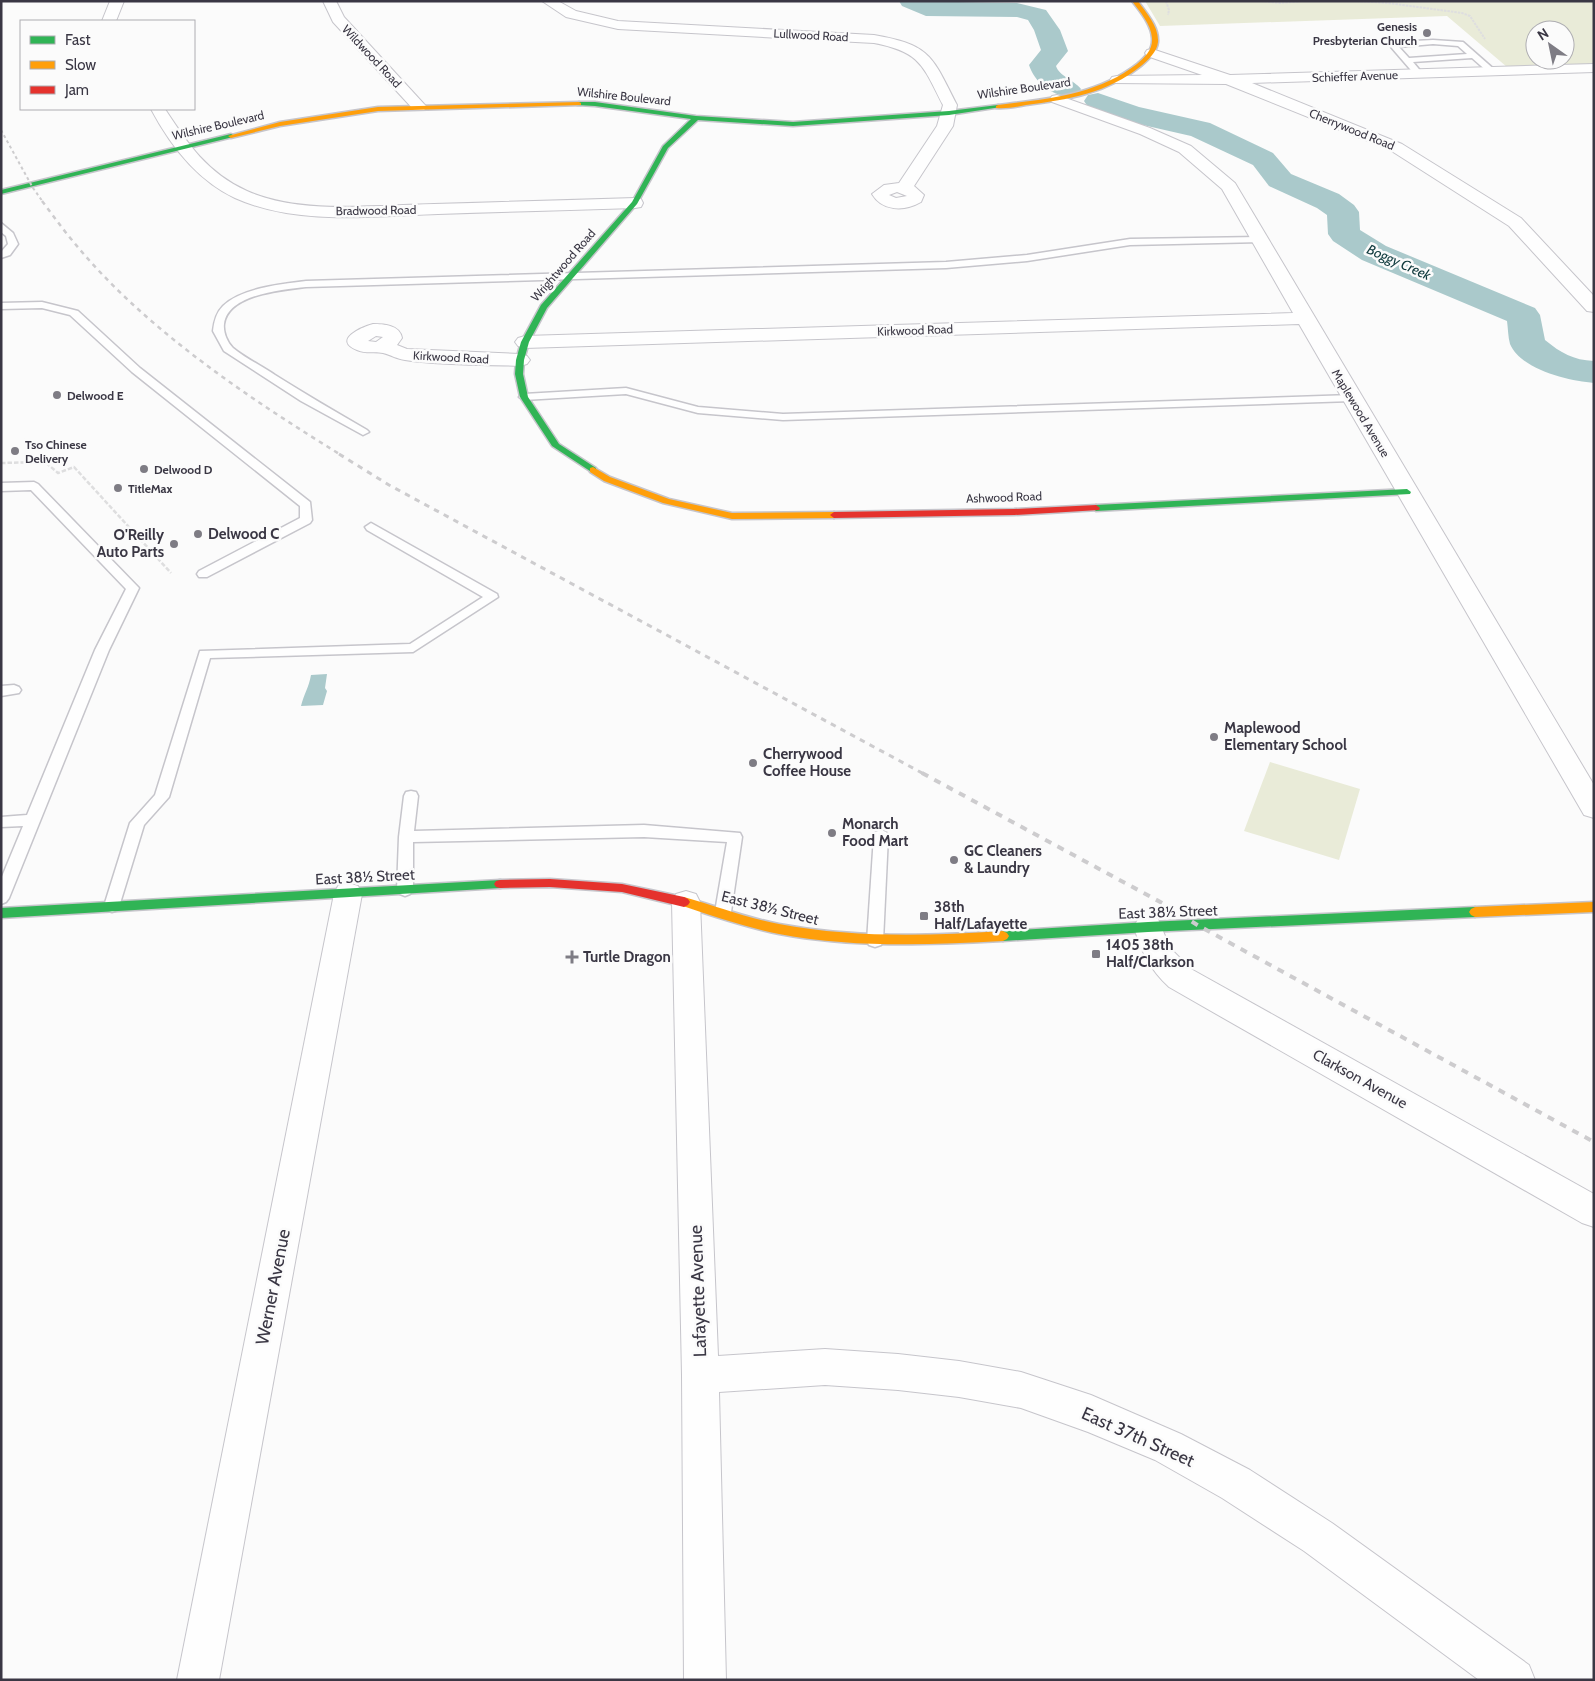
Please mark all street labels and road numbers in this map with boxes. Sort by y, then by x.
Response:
street label: Wildwood Road [339,21,405,91]
street label: Lullwood Road [773,26,849,44]
street label: Schieffer Avenue [1312,67,1398,85]
street label: Wilshire Boulevard [976,74,1072,102]
street label: Wilshire Boulevard [576,84,672,108]
street label: Cherrywood Road [1307,105,1397,153]
street label: Wilshire Boulevard [171,107,265,143]
street label: Bradwood Road [336,202,416,218]
street label: Wrightwood Road [527,226,599,304]
street label: Kirkwood Road [877,321,953,339]
street label: Kirkwood Road [413,348,489,366]
street label: Maplewood Avenue [1329,366,1393,460]
street label: Ashwood Road [966,488,1042,506]
street label: East 38½ Street [315,865,415,889]
street label: East 38½ Street [720,887,820,929]
street label: East 38½ Street [1118,901,1218,923]
street label: Clarkson Avenue [1310,1046,1411,1113]
street label: Lafayette Avenue [685,1225,711,1357]
street label: Werner Avenue [251,1227,295,1347]
street label: East 37th Street [1078,1402,1198,1472]

